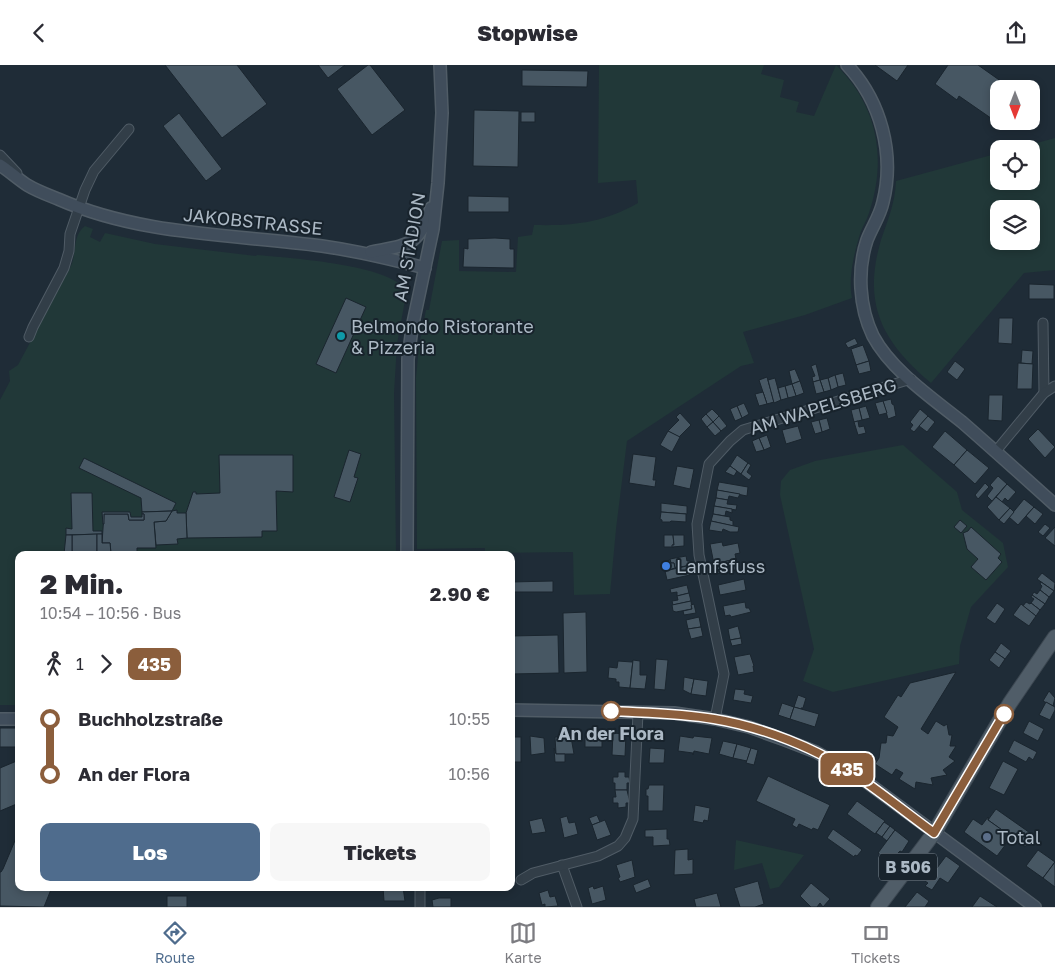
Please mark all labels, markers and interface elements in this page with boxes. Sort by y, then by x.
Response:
icon: back [25,19,53,47]
text: Stopwise [477,19,578,46]
icon: share [1002,19,1030,47]
north arrow [990,80,1040,130]
map controls [990,80,1040,250]
button: locate [990,140,1040,190]
street label: AM STADION [389,191,429,303]
button: layers [990,200,1040,250]
street label: JAKOBSTRASSE [182,203,324,239]
place label: Belmondo Ristorante & Pizzeria [351,315,534,358]
marker: Belmondo Ristorante & Pizzeria [335,330,347,342]
street label: AM WAPELSBERG [747,373,899,439]
place label: Lamfsfuss [676,555,765,577]
marker: Lamfsfuss [660,560,672,572]
text: 2 Min. [40,567,124,600]
text: 2.90 € [430,582,490,605]
text: 10:54 – 10:56 · Bus [40,603,181,623]
icon: walk [40,650,68,678]
icon: forward [92,650,120,678]
text: 435 [138,653,171,675]
text: 1 [76,654,84,674]
marker: An der Flora [601,701,621,721]
unlabelled marker [994,704,1014,724]
text: Buchholzstraße [78,707,223,730]
text: 10:55 [449,709,490,729]
place label: An der Flora [558,722,664,744]
line badge: 435 [818,753,876,785]
text: 435 [830,758,864,780]
text: An der Flora [78,762,190,785]
text: 10:56 [449,764,490,784]
button: Los [40,823,260,881]
button: Tickets [270,823,490,881]
place label: Total [997,826,1041,848]
marker: Total [981,831,993,843]
road number: B 506 [879,854,937,881]
tab: Route [155,919,195,966]
tab: Karte [505,919,542,966]
tab: Tickets [851,919,900,966]

